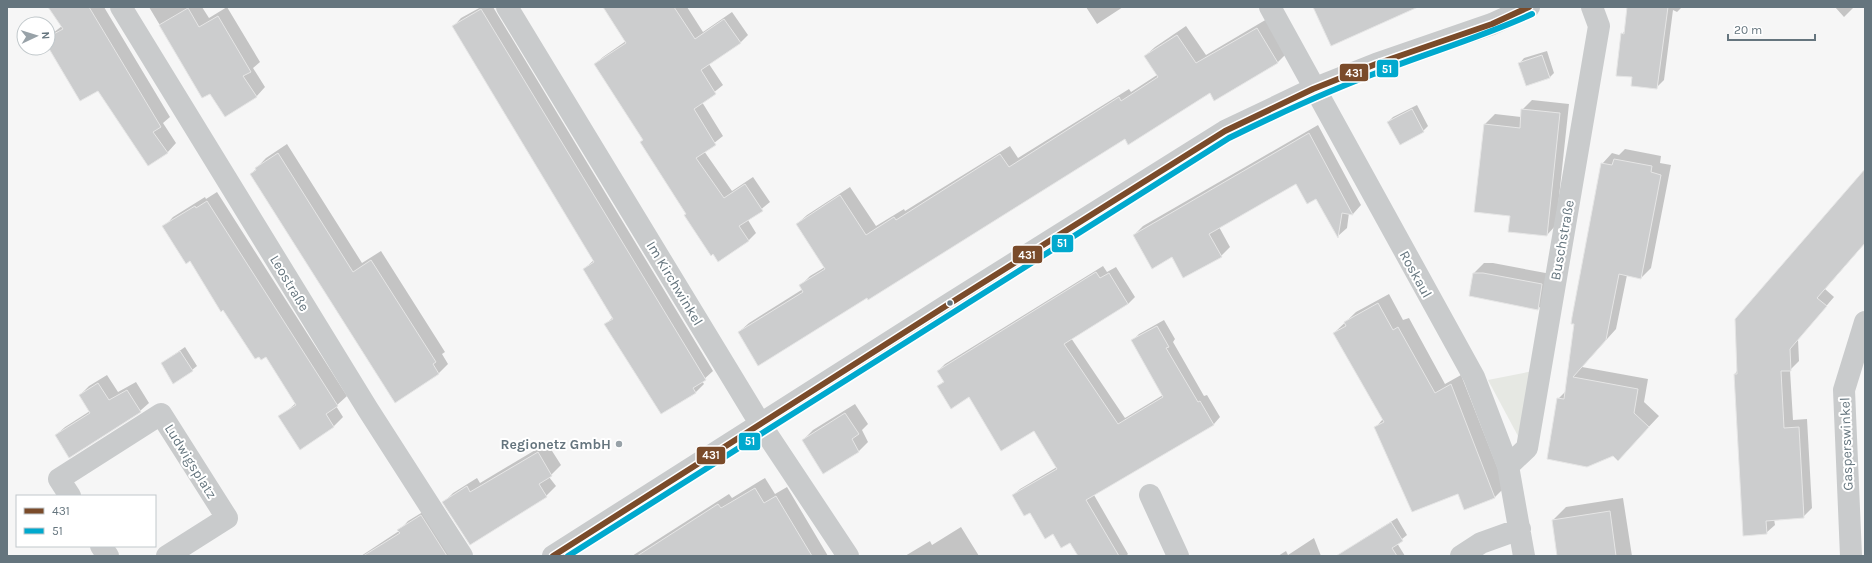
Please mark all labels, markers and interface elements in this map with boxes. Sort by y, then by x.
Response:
north arrow [16,16,56,56]
scale bar [1728,16,1815,42]
text: 20 m [1734,23,1762,37]
text: N [39,31,52,40]
line badge: 51 [1376,59,1399,78]
line badge: 431 [1339,63,1369,82]
text: 51 [1382,63,1392,76]
text: 431 [1345,67,1363,80]
street label: Buschstraße [1547,199,1578,282]
line badge: 51 [1051,234,1074,253]
text: 51 [1057,237,1067,250]
street label: Im Kirchwinkel [643,238,706,329]
line badge: 431 [1012,245,1043,264]
street label: Roskaul [1396,248,1435,301]
text: 431 [1018,249,1036,262]
street label: Leostraße [266,252,313,314]
unlabelled marker [945,298,955,308]
street label: Gasperswinkel [1836,397,1857,491]
street label: Ludwigsplatz [161,421,220,502]
line badge: 51 [738,432,761,451]
text: 51 [745,435,755,448]
place label: Regionetz GmbH [501,436,611,453]
marker: Regionetz GmbH [614,439,624,449]
line badge: 431 [696,446,726,465]
text: 431 [702,449,720,462]
legend [16,495,156,547]
text: 431 [52,504,70,518]
text: 51 [52,524,63,538]

